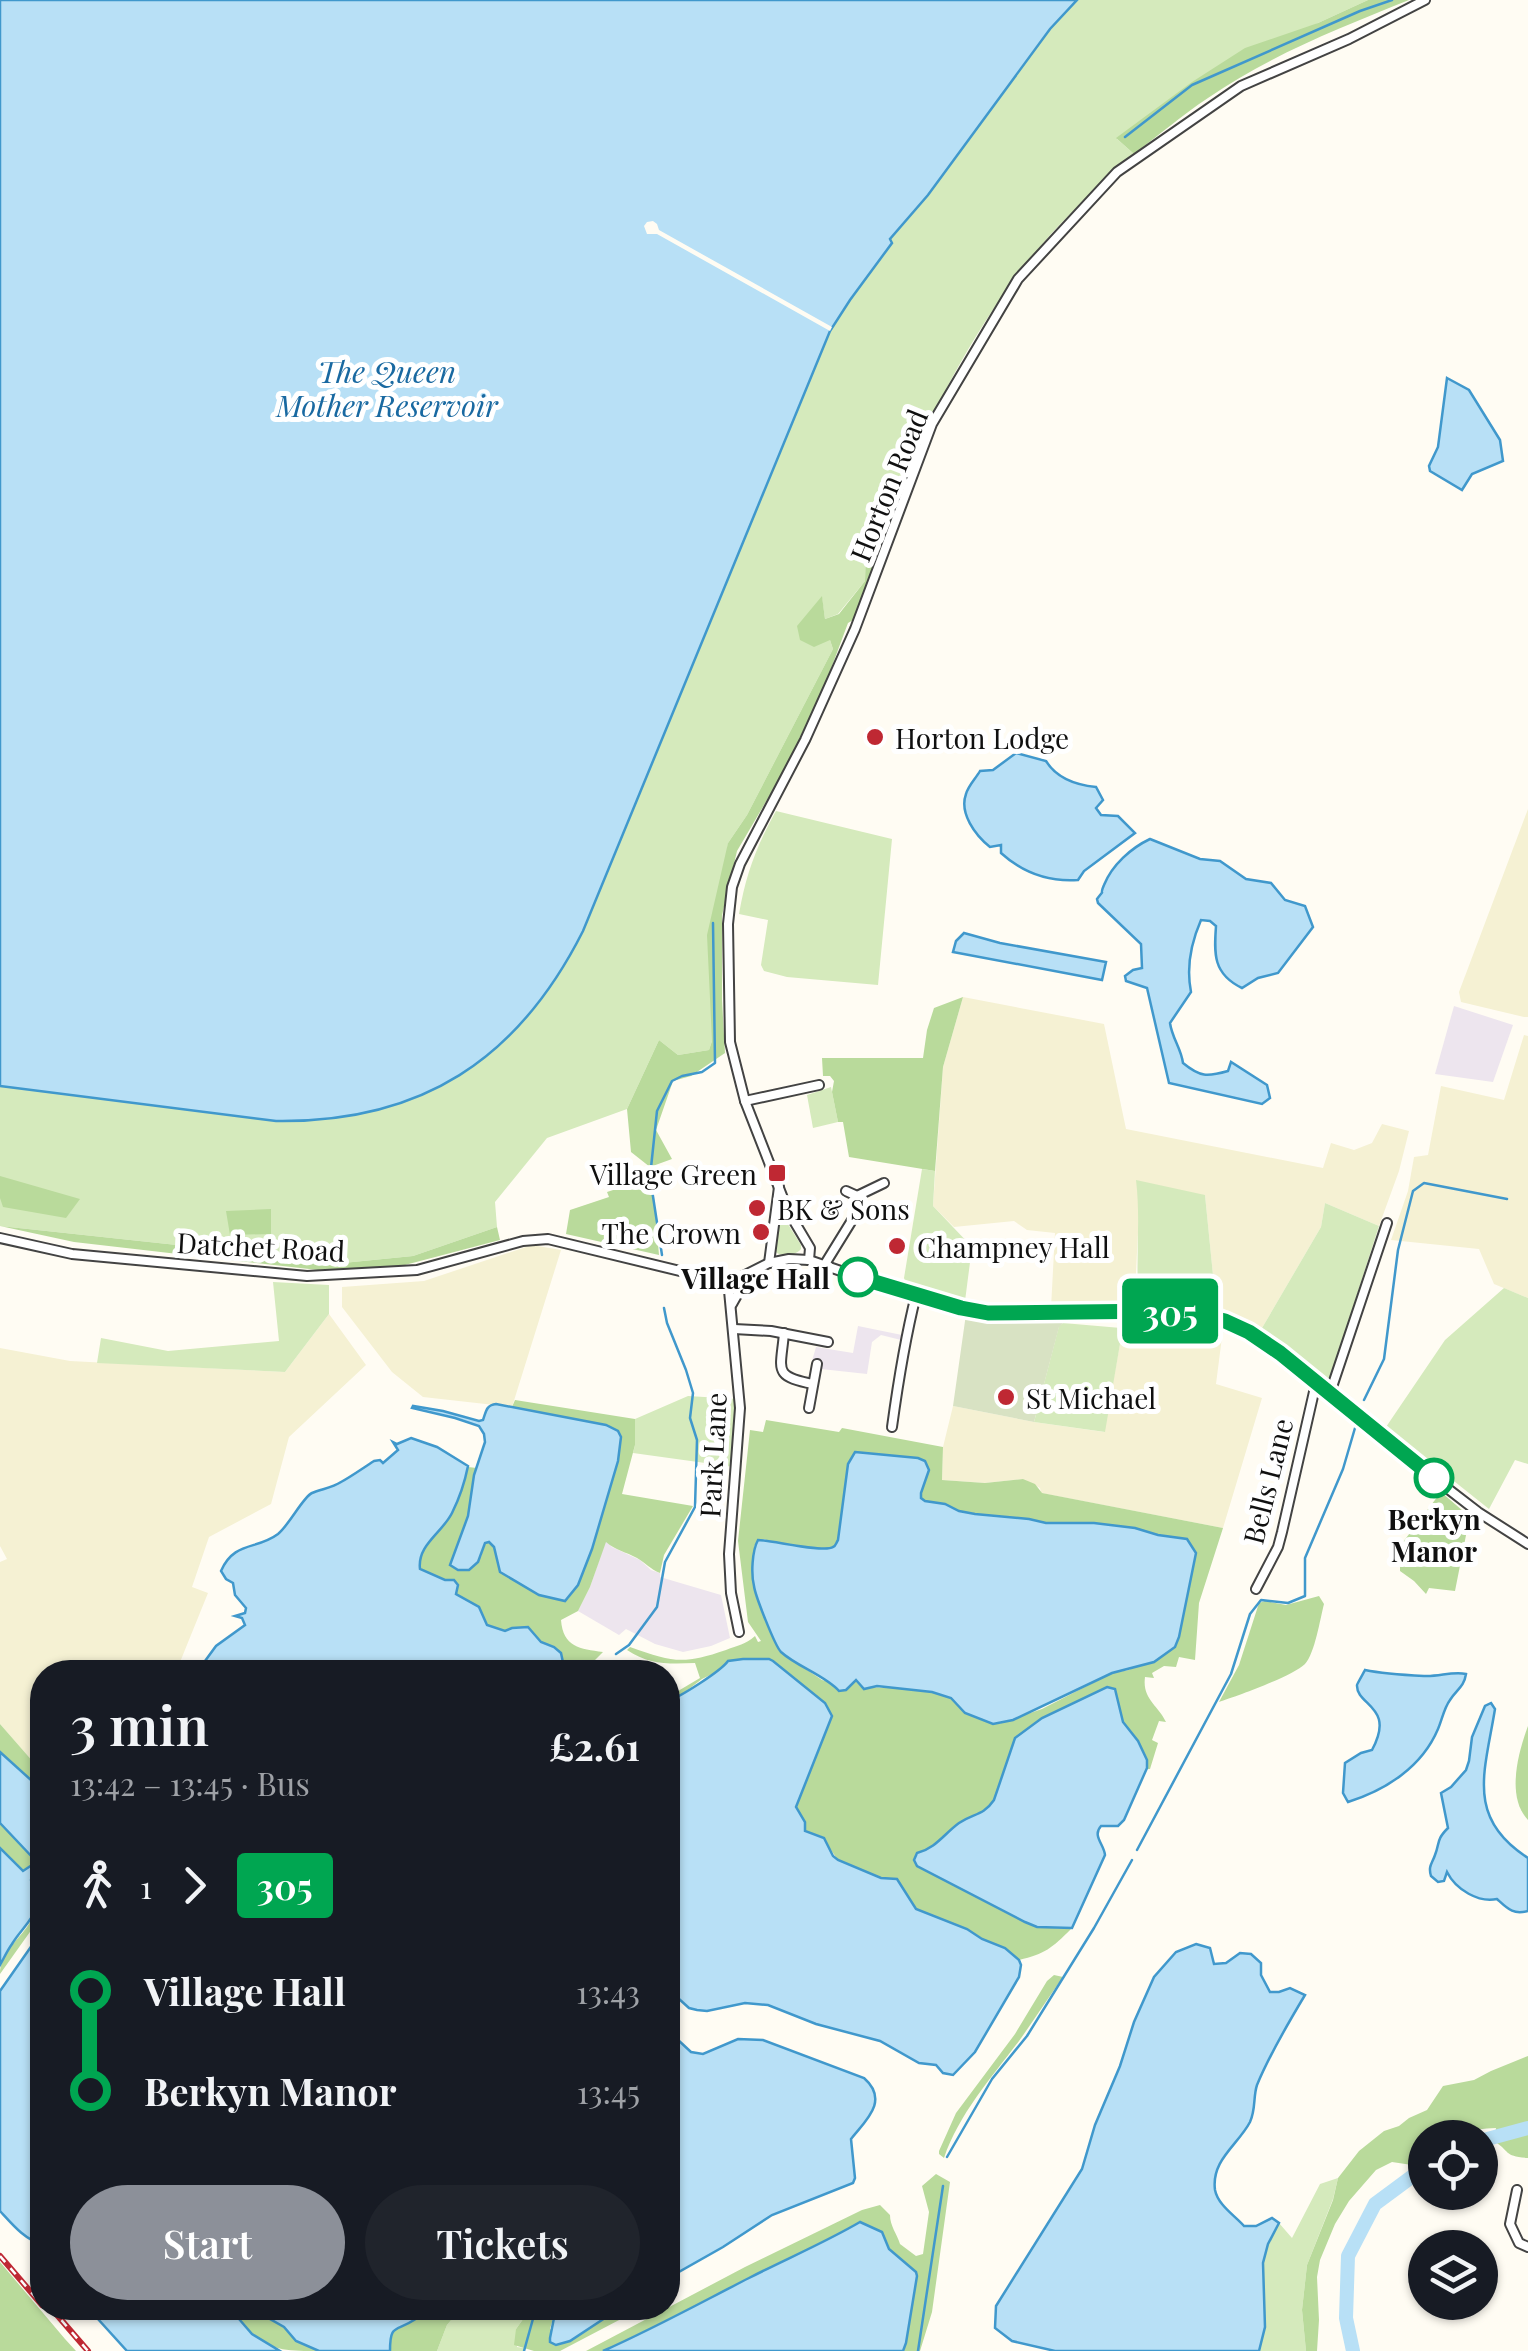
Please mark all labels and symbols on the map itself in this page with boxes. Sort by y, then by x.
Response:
water label: The Queen Mother Reservoir [274,351,499,425]
street label: Horton Road [841,403,935,567]
place label: Horton Lodge [895,719,1069,756]
marker: Horton Lodge [864,726,886,748]
place label: Village Green [589,1155,757,1192]
marker: Village Green [766,1162,788,1184]
place label: BK & Sons [777,1190,910,1227]
marker: BK & Sons [746,1197,768,1219]
place label: The Crown [602,1214,741,1251]
marker: The Crown [750,1221,772,1243]
street label: Datchet Road [176,1223,346,1269]
place label: Champney Hall [917,1228,1110,1265]
marker: Champney Hall [886,1235,908,1257]
marker: Village Hall [839,1258,877,1296]
place label: Village Hall [680,1259,830,1296]
line badge: 305 [1112,1278,1228,1344]
place label: St Michael [1026,1379,1156,1416]
marker: St Michael [995,1386,1017,1408]
street label: Park Lane [690,1391,734,1519]
street label: Bells Lane [1234,1414,1300,1548]
marker: Berkyn Manor [1415,1459,1453,1497]
place label: Berkyn Manor [1387,1500,1481,1569]

